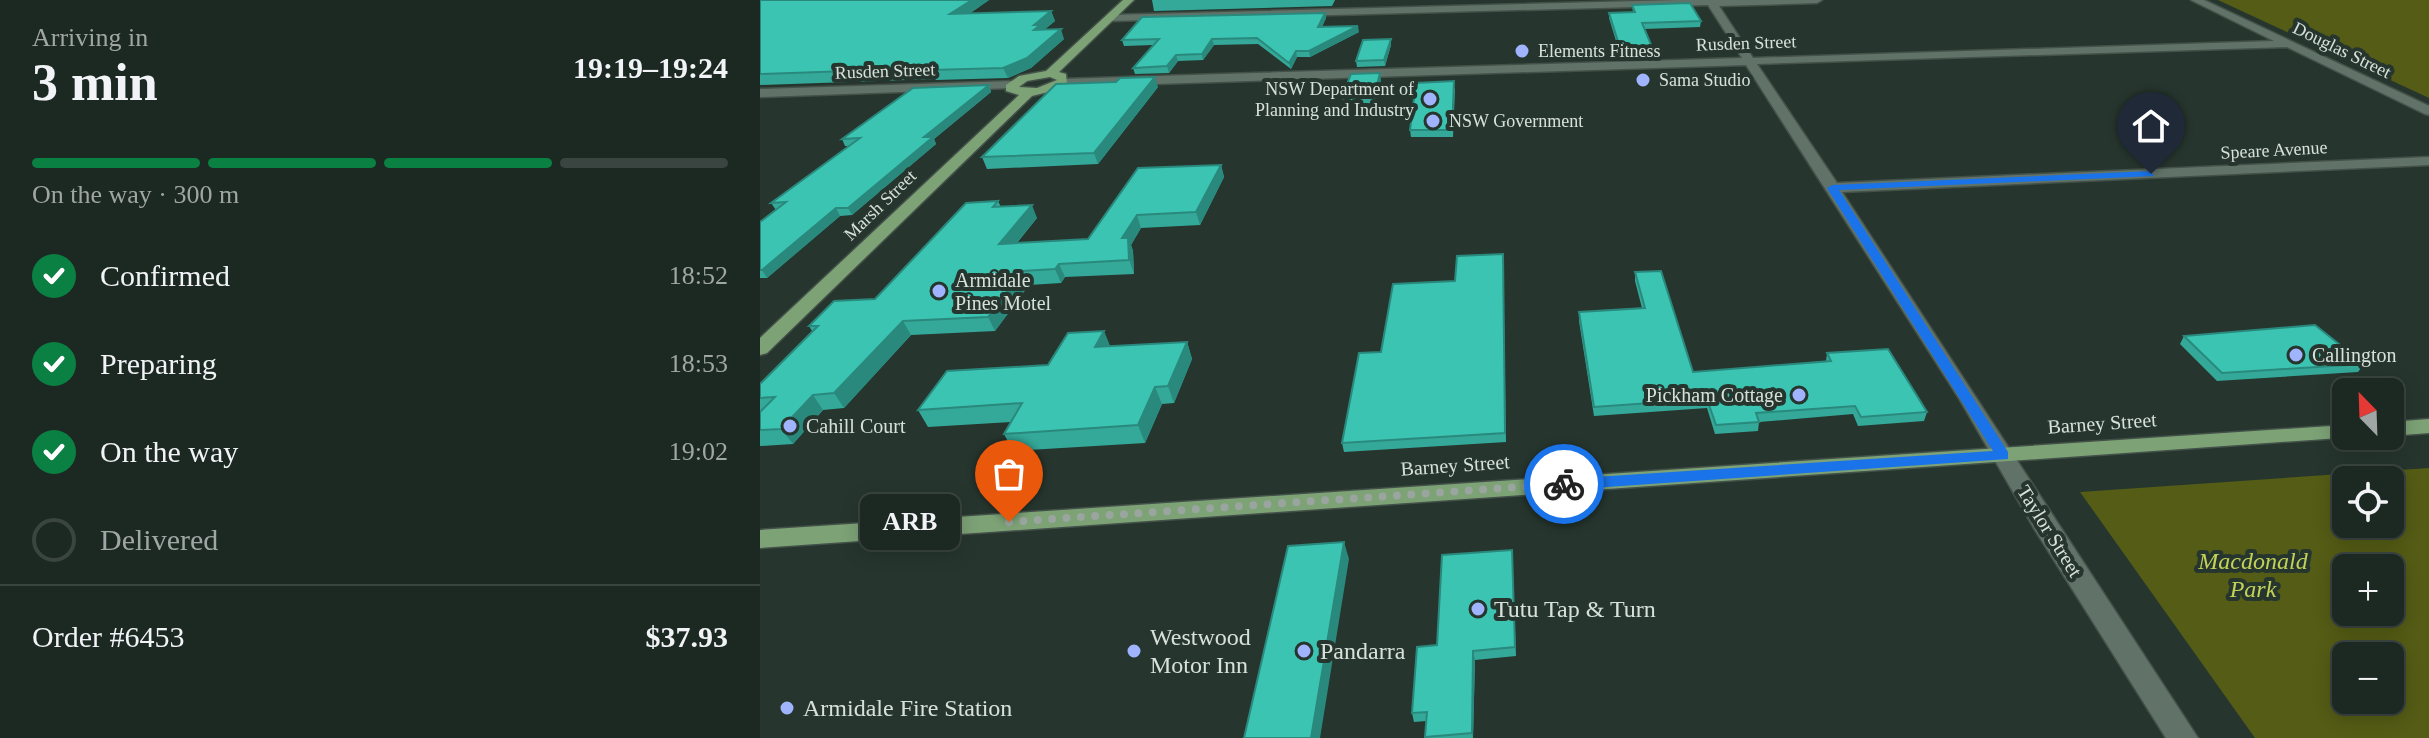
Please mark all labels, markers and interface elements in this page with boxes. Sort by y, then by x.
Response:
street label: Douglas Street [2290,18,2394,82]
text: Arriving in [32,23,148,52]
street label: Rusden Street [1695,31,1797,55]
place label: Elements Fitness [1538,41,1661,61]
marker: Elements Fitness [1513,42,1531,60]
text: 19:19–19:24 [573,51,728,84]
text: 3 min [32,54,158,111]
street label: Rusden Street [834,59,936,83]
place label: Sama Studio [1659,70,1751,90]
marker: Sama Studio [1634,71,1652,89]
place label: NSW Department of Planning and Industry [1255,79,1414,120]
marker: NSW Department of Planning and Industry [1421,90,1439,108]
pin [2117,92,2185,174]
icon: home [2129,104,2173,148]
place label: NSW Government [1449,111,1583,131]
marker: NSW Government [1424,112,1442,130]
street label: Speare Avenue [2220,137,2328,163]
street label: Marsh Street [840,166,920,244]
text: On the way · 300 m [32,180,239,209]
icon: check [32,254,76,298]
text: Confirmed [100,259,230,292]
text: 18:52 [669,261,728,290]
place label: Armidale Pines Motel [955,269,1052,314]
marker: Armidale Pines Motel [930,282,948,300]
icon: check [32,342,76,386]
place label: Callington [2312,344,2396,367]
marker: Callington [2287,346,2305,364]
text: Preparing [100,347,217,380]
text: 18:53 [669,349,728,378]
north arrow [2332,378,2404,450]
map controls [2332,378,2404,714]
place label: Pickham Cottage [1646,384,1783,407]
marker: Pickham Cottage [1790,386,1808,404]
street label: Barney Street [2047,408,2158,439]
place label: Cahill Court [806,415,906,437]
marker: Cahill Court [781,417,799,435]
icon: check [32,430,76,474]
text: On the way [100,435,238,468]
text: 19:02 [669,437,728,466]
pin [975,440,1043,522]
courier [1524,444,1604,524]
street label: Barney Street [1400,450,1511,481]
icon: bag [987,452,1031,496]
icon: bike [1542,462,1586,506]
button: locate [2332,466,2404,538]
street label: Taylor Street [2012,481,2087,582]
callout: ARB [861,494,961,550]
text: ARB [883,507,937,536]
text: Delivered [100,523,218,556]
park label: Macdonald Park [2197,548,2309,602]
button: + [2332,554,2404,626]
place label: Tutu Tap & Turn [1494,596,1656,622]
marker: Tutu Tap & Turn [1469,600,1487,618]
text: Order #6453 [32,620,184,653]
text: $37.93 [646,620,728,653]
place label: Westwood Motor Inn [1150,624,1251,678]
place label: Pandarra [1320,638,1406,664]
marker: Westwood Motor Inn [1125,642,1143,660]
marker: Pandarra [1295,642,1313,660]
button: − [2332,642,2404,714]
place label: Armidale Fire Station [803,695,1012,721]
marker: Armidale Fire Station [778,699,796,717]

